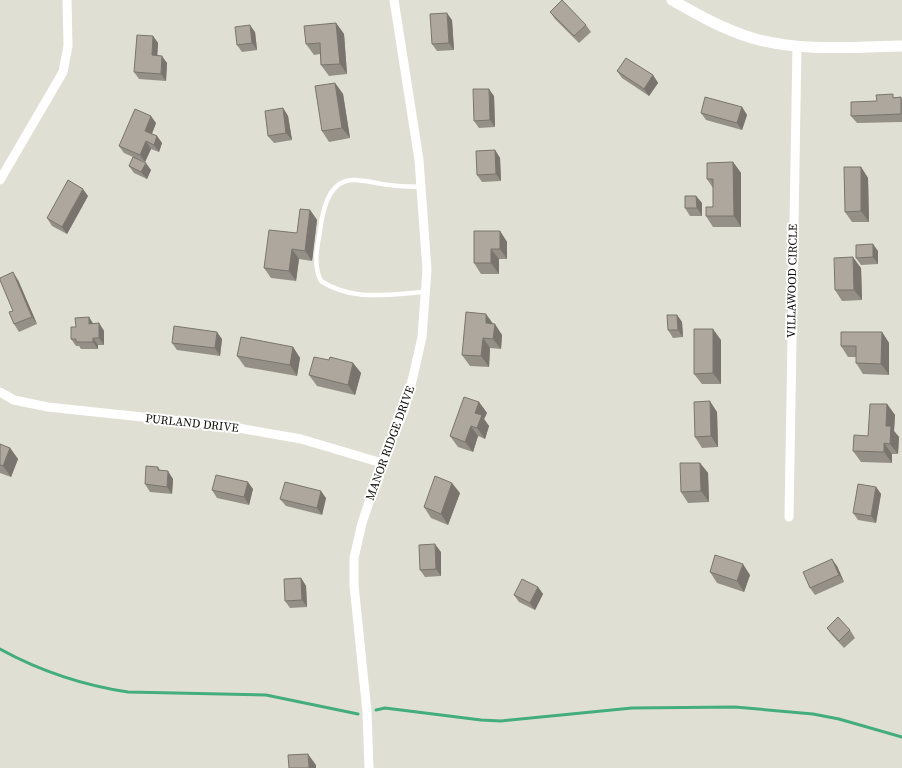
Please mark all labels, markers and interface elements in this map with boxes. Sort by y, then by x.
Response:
street label: VILLAWOOD CIRCLE [783,224,801,338]
street label: MANOR RIDGE DRIVE [362,384,418,502]
street label: PURLAND DRIVE [144,410,240,436]

